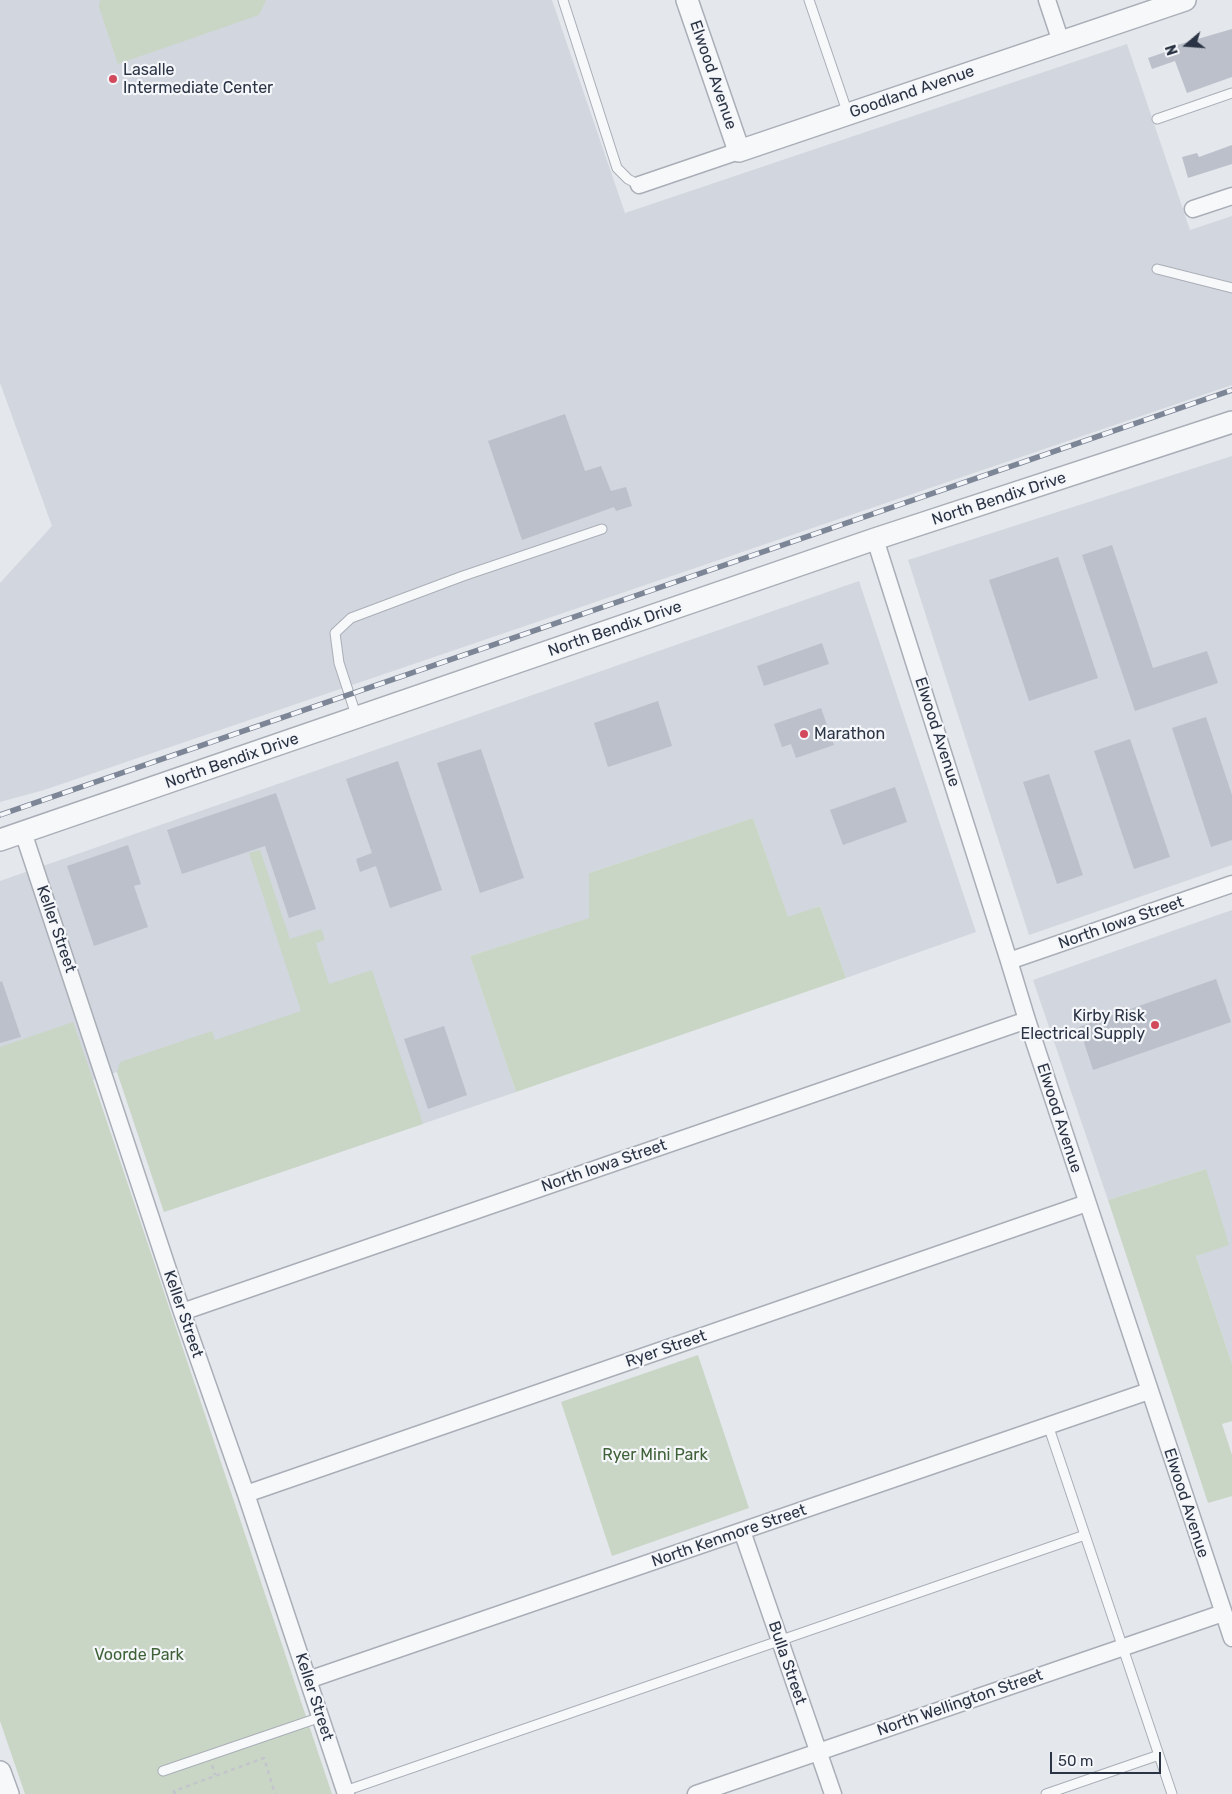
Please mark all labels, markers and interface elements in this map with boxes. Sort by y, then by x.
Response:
street label: Elwood Avenue [685,18,741,132]
north arrow [1162,20,1212,70]
text: N [1163,42,1182,57]
place label: Lasalle Intermediate Center [123,60,273,98]
street label: Goodland Avenue [847,62,977,122]
marker: Lasalle Intermediate Center [107,73,119,85]
street label: North Bendix Drive [929,468,1069,530]
street label: North Bendix Drive [546,597,684,661]
street label: Elwood Avenue [910,675,964,789]
place label: Marathon [814,724,885,744]
marker: Marathon [798,728,810,740]
street label: North Bendix Drive [163,729,301,793]
street label: Keller Street [32,883,80,975]
street label: North Iowa Street [1056,893,1186,953]
place label: Kirby Risk Electrical Supply [1021,1006,1145,1044]
marker: Kirby Risk Electrical Supply [1149,1019,1161,1031]
street label: Elwood Avenue [1032,1061,1086,1175]
street label: North Iowa Street [539,1136,669,1196]
street label: Keller Street [159,1268,207,1360]
street label: Ryer Street [623,1326,709,1372]
park label: Ryer Mini Park [602,1445,708,1465]
street label: Elwood Avenue [1159,1446,1213,1560]
street label: North Kenmore Street [649,1500,809,1572]
street label: Bulla Street [764,1619,810,1707]
park label: Voorde Park [94,1645,184,1665]
street label: Keller Street [291,1651,337,1743]
street label: North Wellington Street [875,1666,1045,1740]
scale bar [1052,1742,1163,1774]
text: 50 m [1058,1752,1093,1770]

